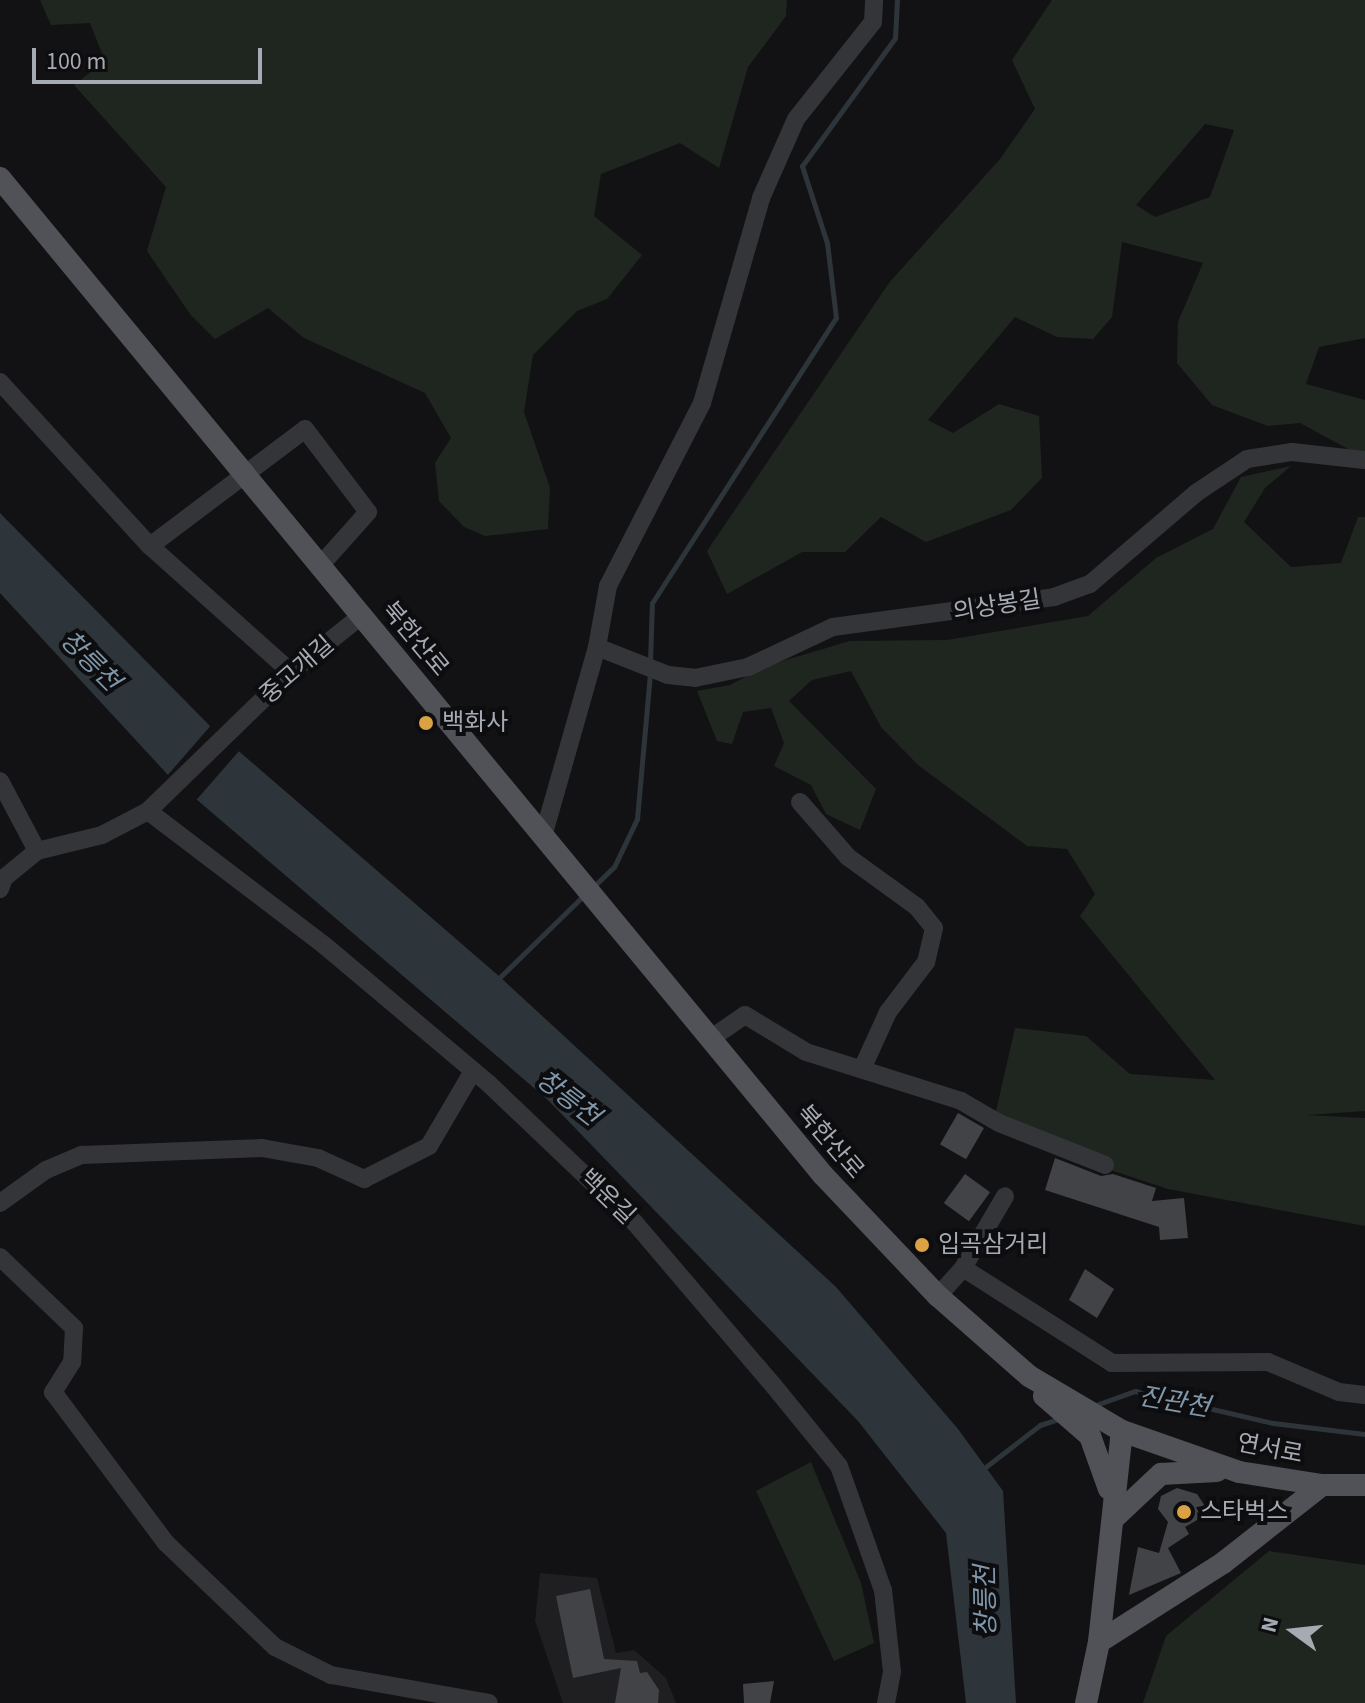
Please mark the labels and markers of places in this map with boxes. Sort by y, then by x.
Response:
place label: 백화사 [442,709,508,737]
marker: 백화사 [417,714,435,732]
place label: 입곡삼거리 [938,1231,1048,1259]
marker: 입곡삼거리 [913,1236,931,1254]
place label: 스타벅스 [1200,1498,1288,1526]
marker: 스타벅스 [1175,1503,1193,1521]

